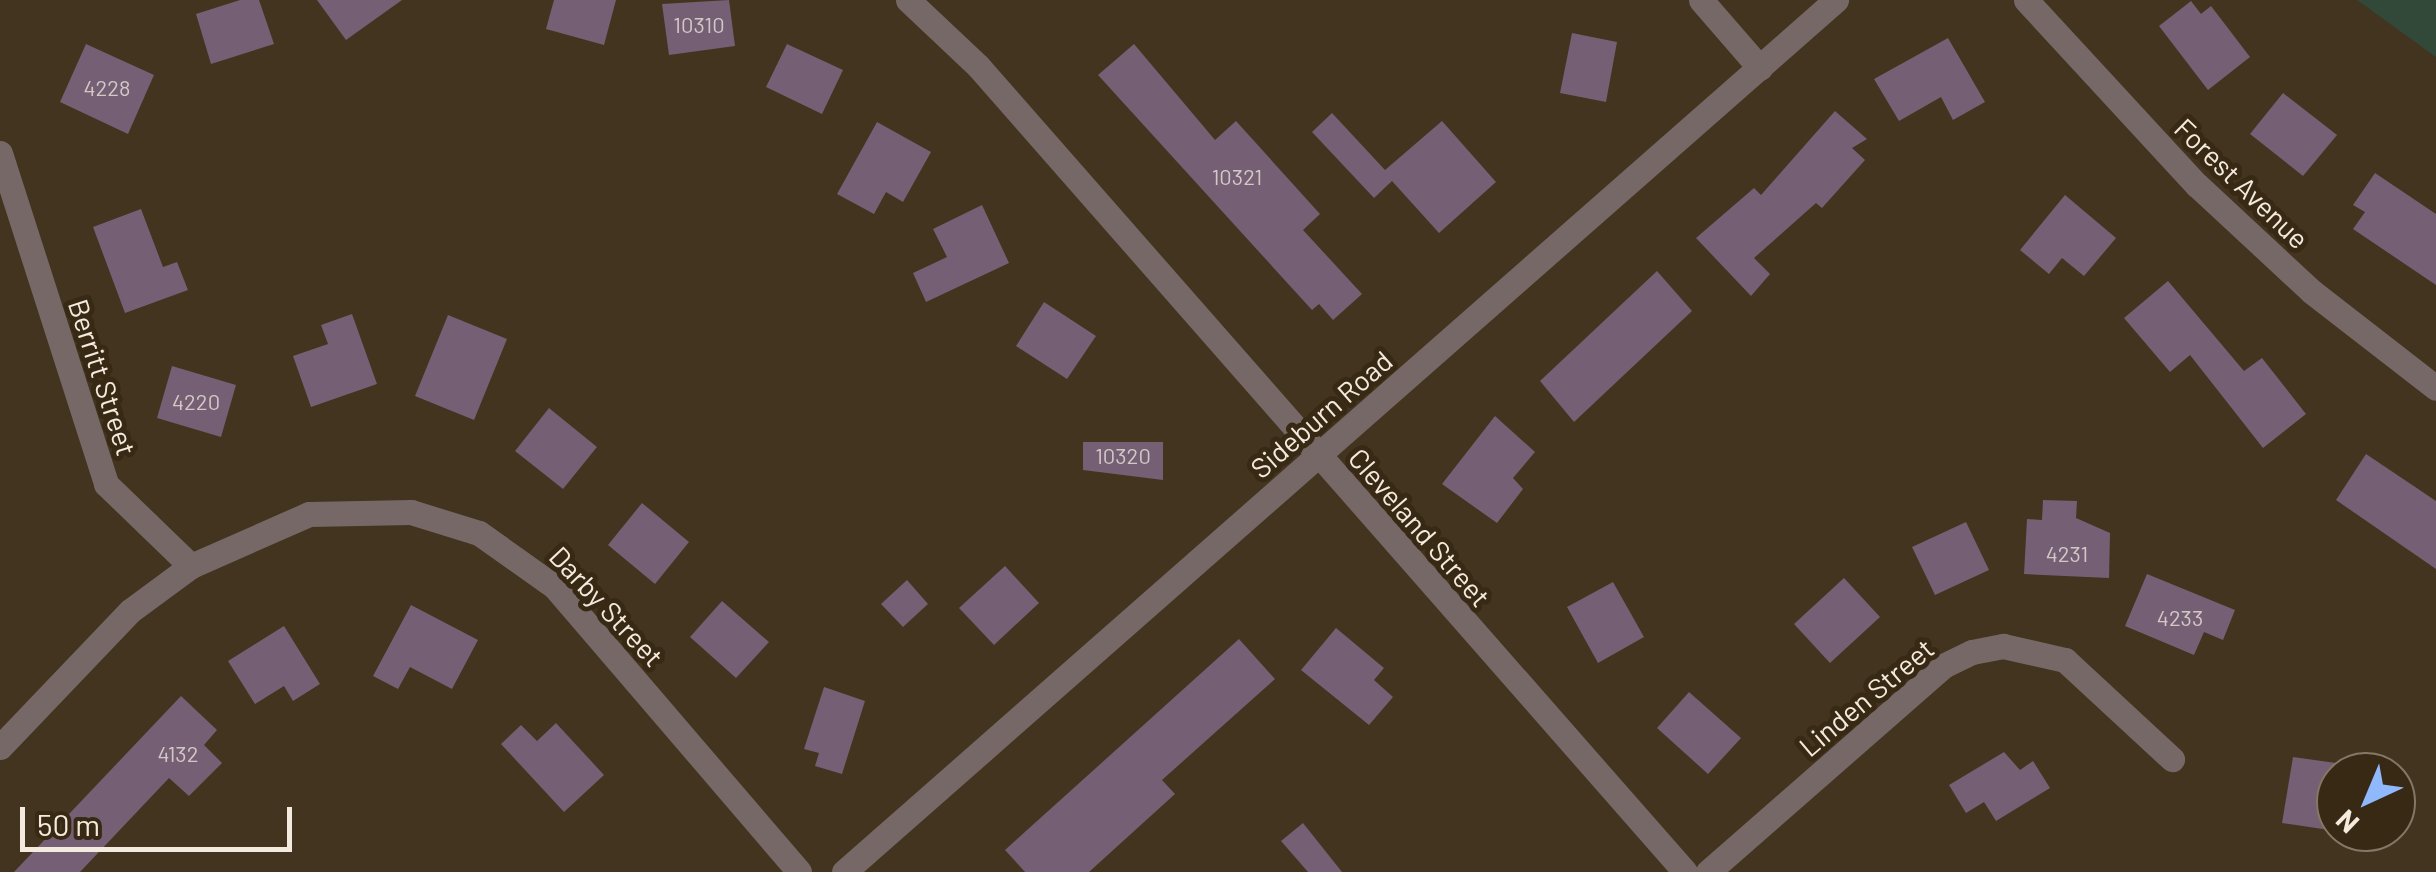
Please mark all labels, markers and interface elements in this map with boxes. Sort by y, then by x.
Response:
house number: 10310 [673,12,725,38]
house number: 4228 [83,75,131,101]
street label: Forest Avenue [2168,111,2316,255]
house number: 10321 [1212,164,1262,190]
street label: Berritt Street [62,295,144,459]
street label: Sideburn Road [1243,343,1399,485]
house number: 4220 [172,389,220,415]
street label: Cleveland Street [1342,441,1498,613]
house number: 10320 [1095,443,1151,469]
street label: Darby Street [543,539,671,673]
house number: 4231 [2046,541,2088,567]
house number: 4233 [2157,605,2203,631]
street label: Linden Street [1792,631,1940,763]
house number: 4132 [158,741,198,767]
north arrow [2316,752,2416,852]
scale bar [25,787,298,849]
text: N [2328,803,2365,841]
text: 50 m [37,806,100,842]

